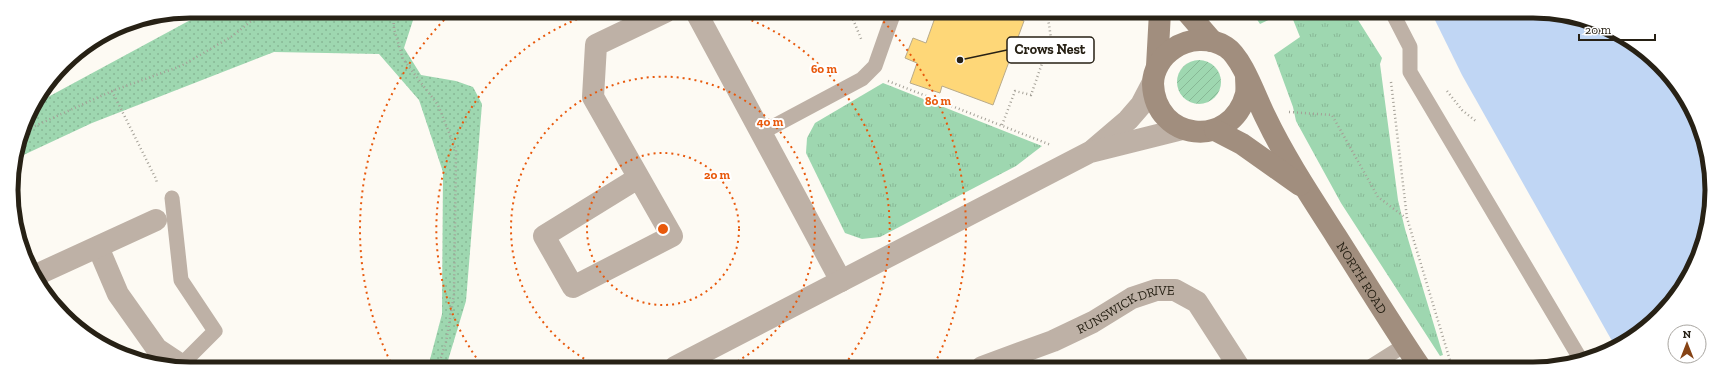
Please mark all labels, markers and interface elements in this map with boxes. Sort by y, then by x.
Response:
scale bar [1579,16,1655,42]
text: 20 m [1585,23,1612,37]
callout: Crows Nest [1007,37,1094,63]
text: Crows Nest [1015,41,1086,58]
text: 60 m [811,62,838,76]
text: 80 m [925,94,952,108]
text: 40 m [757,115,784,129]
text: 20 m [704,168,731,182]
centre of rings [656,222,670,236]
street label: NORTH ROAD [1334,239,1391,316]
street label: RUNSWICK DRIVE [1074,283,1175,336]
north arrow [1667,324,1707,364]
text: N [1683,328,1692,341]

